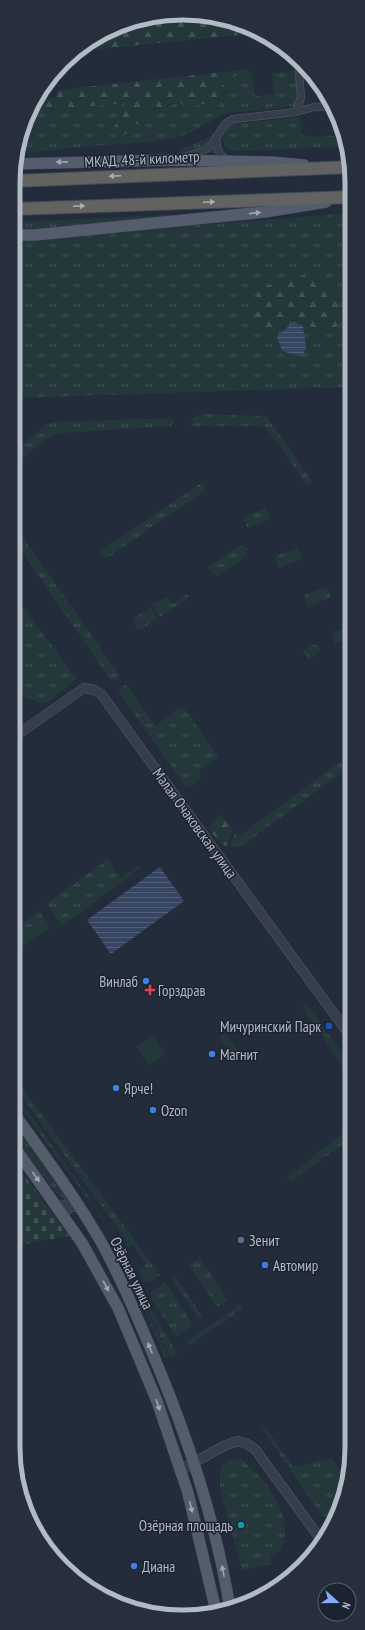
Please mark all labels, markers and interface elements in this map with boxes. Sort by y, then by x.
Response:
street label: МКАД, 48-й километр [84,147,200,171]
one-way arrow [55,159,68,165]
one-way arrow [108,173,121,179]
one-way arrow [203,199,216,205]
one-way arrow [73,203,85,210]
one-way arrow [249,210,261,217]
street label: Малая Очаковская улица [149,764,241,882]
place label: Винлаб [99,972,138,991]
marker: Винлаб [141,976,151,986]
place label: Горздрав [158,981,205,1000]
marker: Горздрав [145,985,155,995]
place label: Мичуринский Парк [220,1017,321,1036]
marker: Мичуринский Парк [324,1021,334,1031]
place label: Магнит [220,1045,258,1064]
marker: Магнит [207,1049,217,1059]
place label: Ярче! [124,1079,153,1098]
marker: Ярче! [111,1083,121,1093]
place label: Ozon [161,1101,187,1120]
marker: Ozon [148,1105,158,1115]
one-way arrow [32,1172,40,1182]
place label: Зенит [249,1231,280,1250]
street label: Озёрная улица [106,1234,158,1312]
marker: Зенит [236,1235,246,1245]
place label: Автомир [273,1256,318,1275]
marker: Автомир [260,1260,270,1270]
one-way arrow [103,1280,110,1292]
one-way arrow [147,1341,153,1353]
one-way arrow [156,1400,162,1412]
one-way arrow [189,1501,195,1513]
place label: Озёрная площадь [139,1516,233,1535]
marker: Озёрная площадь [236,1520,246,1530]
place label: Диана [142,1557,175,1576]
marker: Диана [129,1561,139,1571]
one-way arrow [219,1564,225,1577]
north arrow [317,1582,357,1622]
text: N [339,1600,354,1611]

